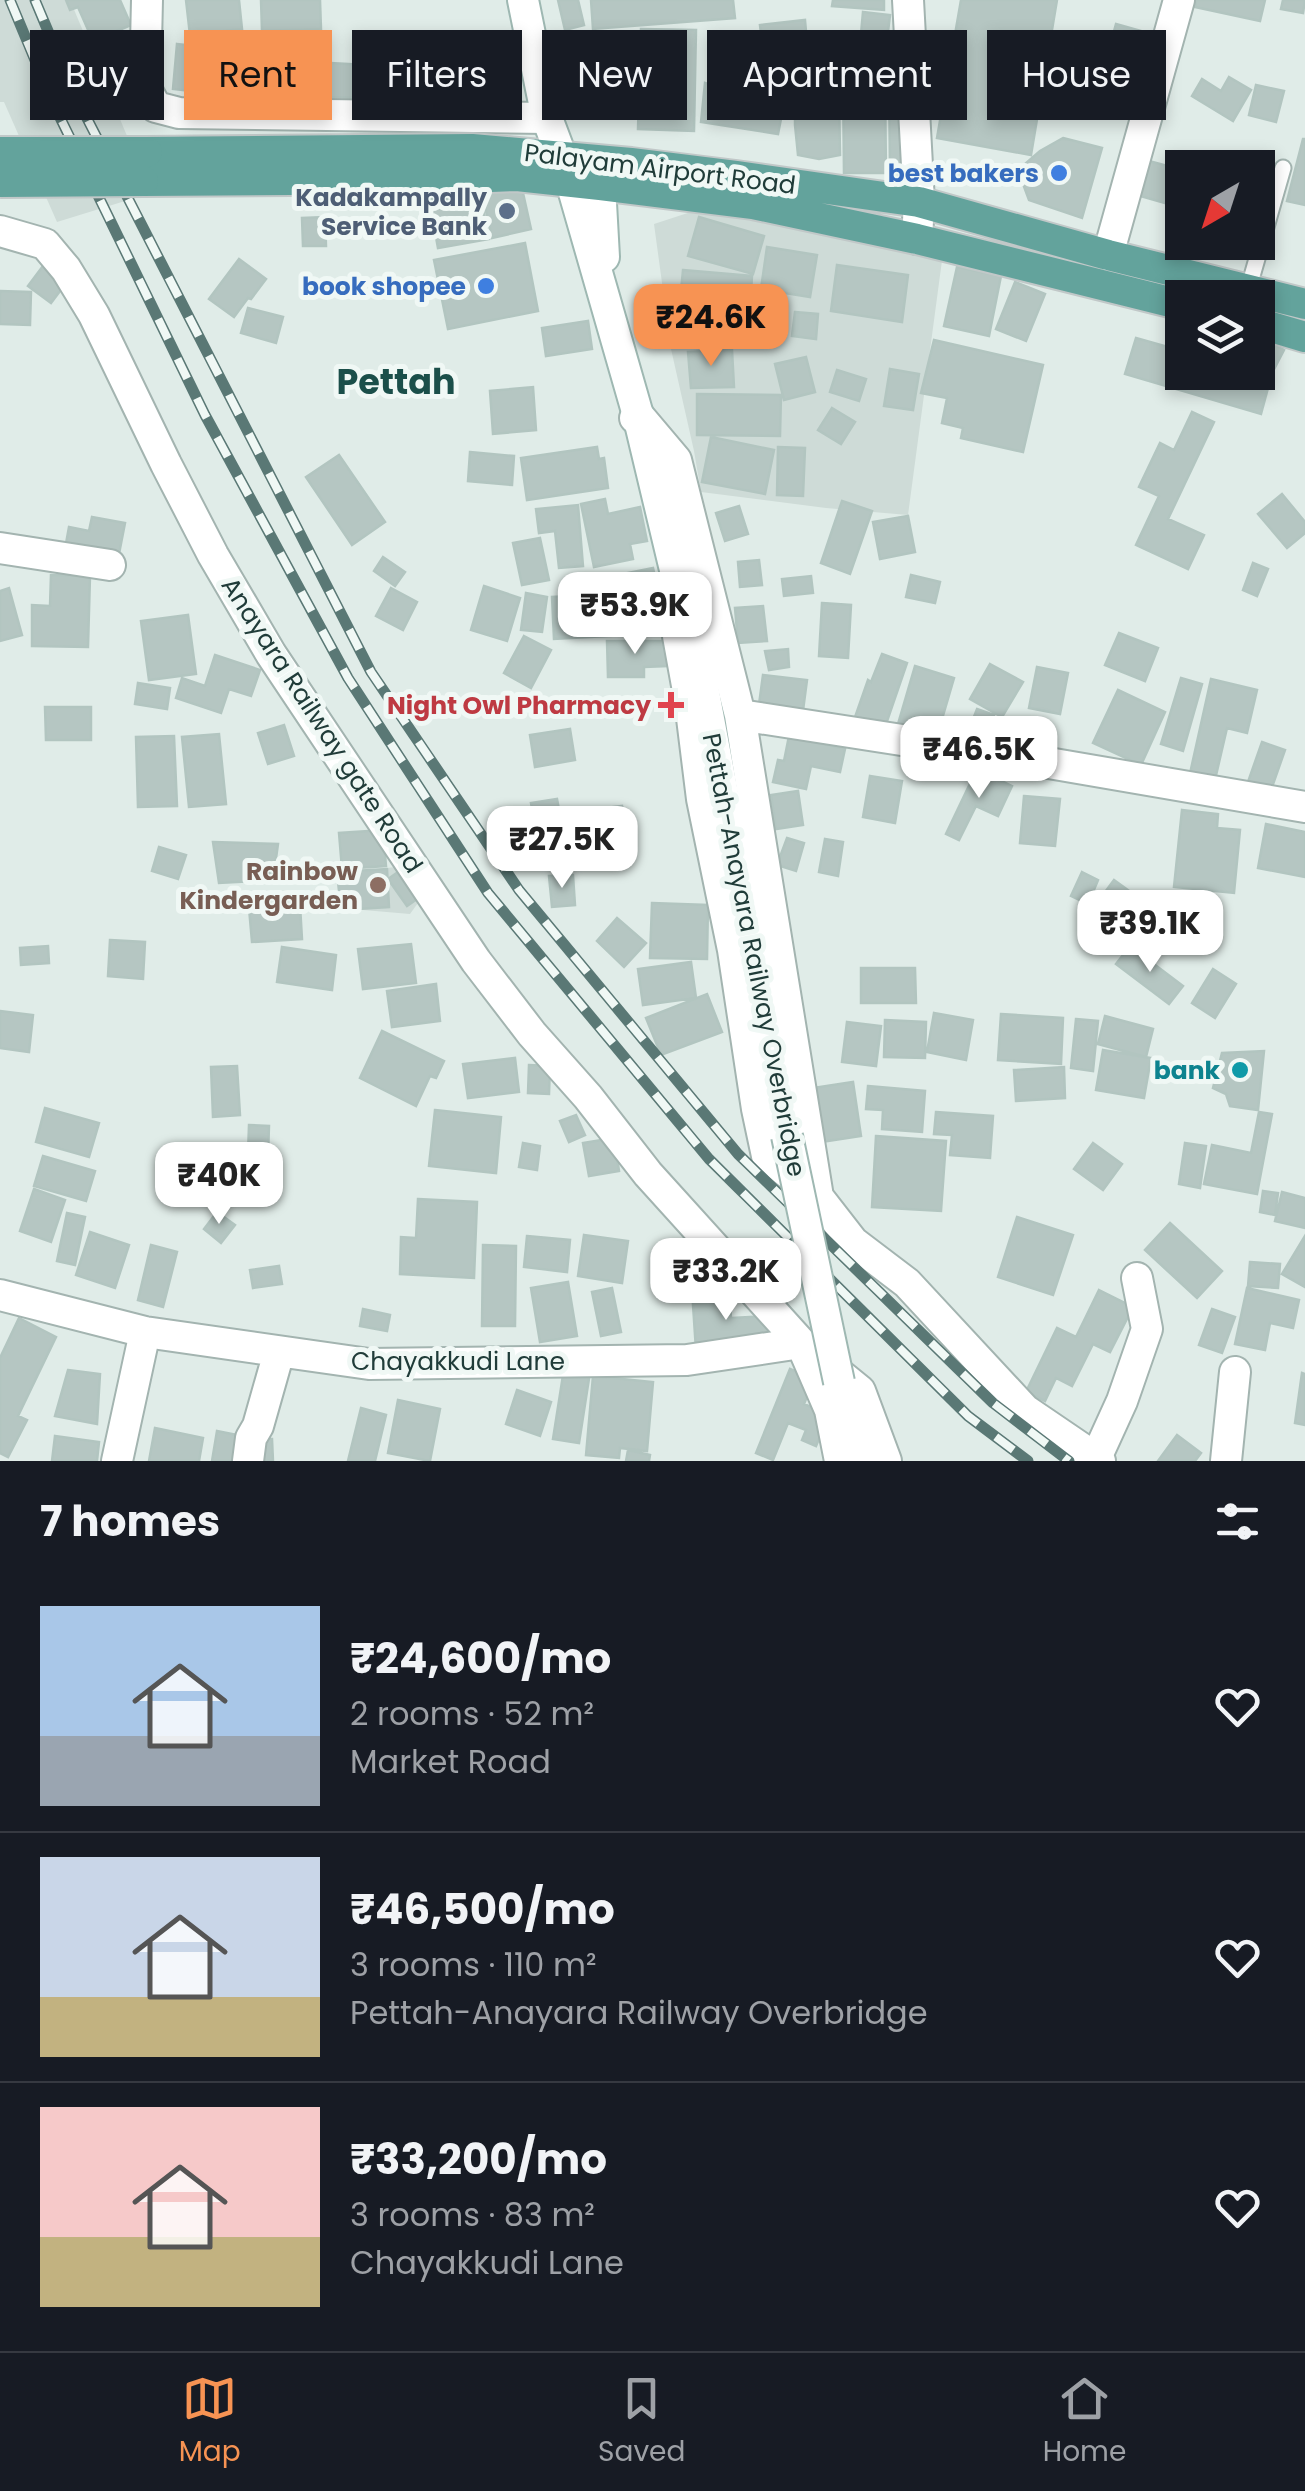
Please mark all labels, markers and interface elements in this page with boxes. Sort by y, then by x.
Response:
chip: Buy [30,30,164,120]
chip: Rent [184,30,332,120]
chip: Filters [352,30,522,120]
chip: New [542,30,687,120]
chip: Apartment [707,30,967,120]
chip: House [987,30,1166,120]
street label: Palayam Airport Road [522,135,798,203]
north arrow [1165,150,1275,260]
map controls [1165,150,1275,390]
place label: best bakers [888,156,1039,191]
marker: best bakers [1048,162,1070,184]
place label: Kadakampally Service Bank [295,180,488,244]
marker: Kadakampally Service Bank [496,200,518,222]
place label: book shopee [302,269,466,304]
marker: book shopee [475,275,497,297]
button: layers [1165,280,1275,390]
pin: ₹24.6K [630,284,792,369]
text: ₹24.6K [656,294,766,339]
district label: Pettah [336,357,456,406]
street label: Anayara Railway gate Road [213,570,431,880]
pin: ₹53.9K [554,572,716,657]
text: ₹53.9K [580,582,690,627]
place label: Night Owl Pharmacy [387,688,651,723]
marker: Night Owl Pharmacy [660,694,682,716]
pin: ₹46.5K [898,716,1060,801]
text: ₹46.5K [922,726,1036,771]
street label: Pettah-Anayara Railway Overbridge [694,730,814,1180]
pin: ₹27.5K [481,806,643,891]
text: ₹27.5K [509,816,615,861]
place label: Rainbow Kindergarden [179,854,358,918]
marker: Rainbow Kindergarden [367,874,389,896]
pin: ₹39.1K [1069,890,1231,975]
text: ₹39.1K [1099,900,1201,945]
place label: bank [1154,1053,1221,1088]
marker: bank [1229,1059,1251,1081]
pin: ₹40K [160,1142,278,1227]
text: ₹40K [177,1152,261,1197]
pin: ₹33.2K [645,1238,807,1323]
text: ₹33.2K [672,1248,780,1293]
street label: Chayakkudi Lane [351,1344,565,1379]
text: 7 homes [40,1492,220,1551]
icon: filters [1210,1494,1265,1549]
text: ₹24,600/mo [350,1629,611,1688]
icon: home [120,1646,240,1766]
icon: heart [1210,1679,1265,1734]
text: 2 rooms · 52 m² [350,1691,594,1736]
text: Market Road [350,1739,551,1784]
text: ₹46,500/mo [350,1880,615,1939]
icon: home [120,1897,240,2017]
icon: heart [1210,1930,1265,1985]
text: 3 rooms · 110 m² [350,1942,596,1987]
text: Pettah-Anayara Railway Overbridge [350,1990,928,2035]
text: ₹33,200/mo [350,2130,607,2189]
icon: home [120,2147,240,2267]
icon: heart [1210,2180,1265,2235]
text: 3 rooms · 83 m² [350,2192,595,2237]
text: Chayakkudi Lane [350,2240,624,2285]
tab: Map [179,2371,241,2473]
tab: Saved [598,2371,685,2473]
tab: Home [1043,2371,1126,2473]

